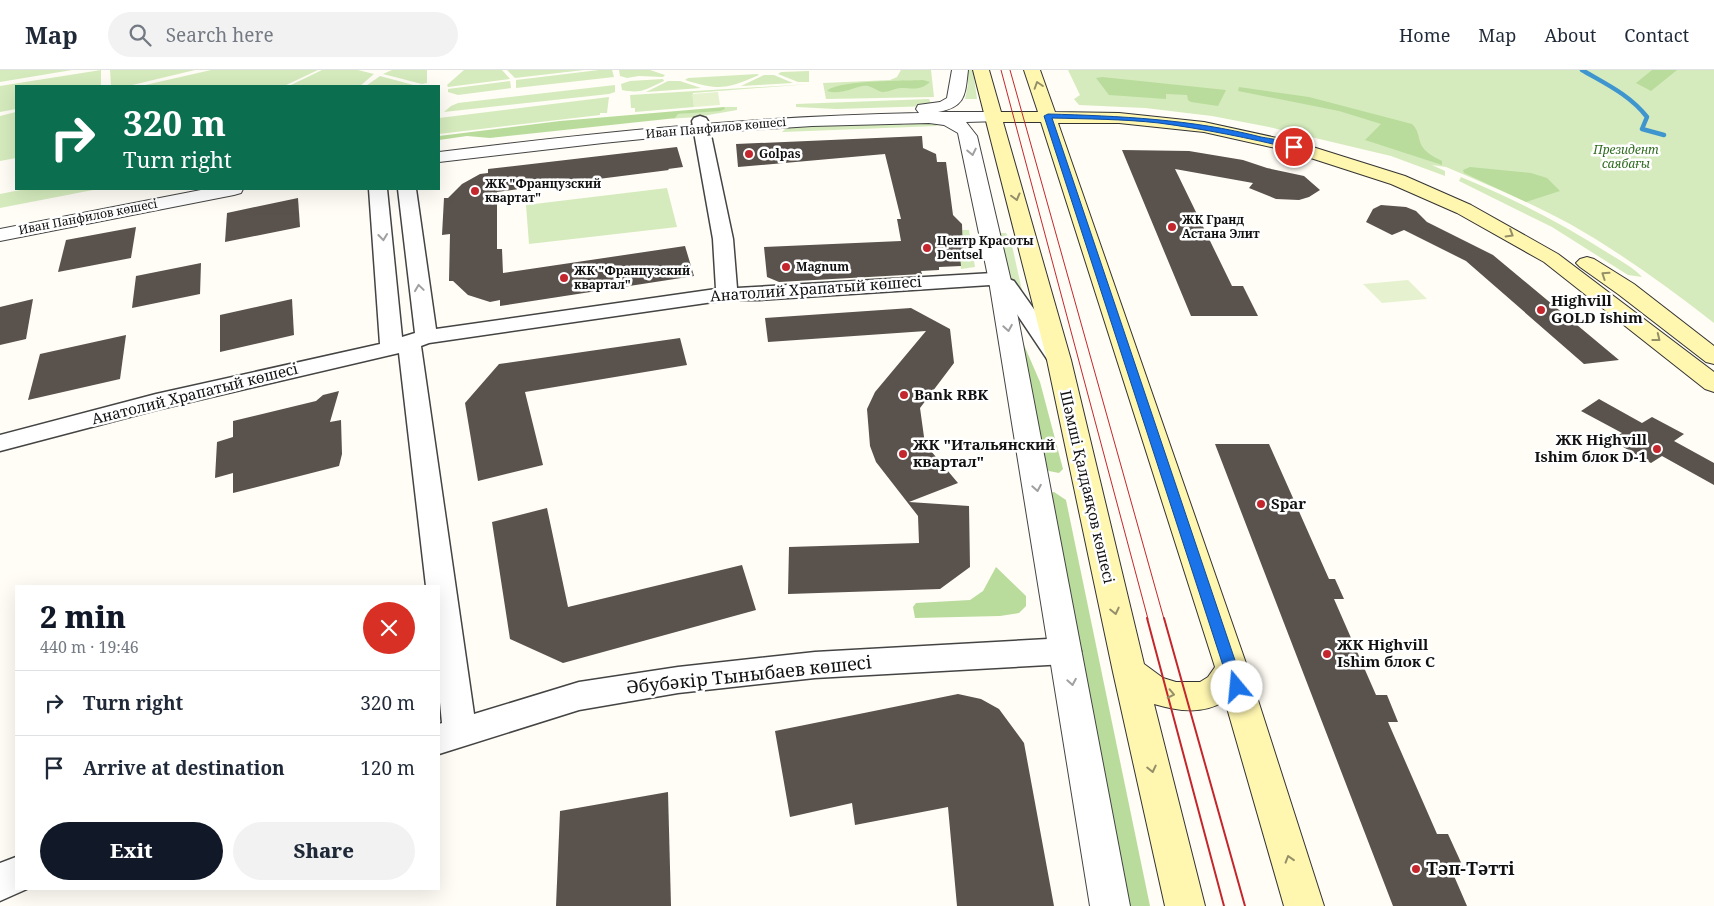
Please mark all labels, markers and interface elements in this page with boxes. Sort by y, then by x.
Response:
search box [108,12,458,57]
text: Map [25,18,78,51]
icon: search [126,21,154,49]
text: Search here [166,22,274,48]
text: Home [1399,23,1450,47]
text: Map [1478,23,1516,47]
text: About [1544,23,1596,47]
text: Contact [1624,23,1689,47]
one-way arrow [1033,82,1043,90]
text: 320 m [123,99,226,146]
icon: right [40,105,105,170]
street label: Иван Панфилов көшесі [645,113,787,142]
pin [1273,126,1315,168]
icon: arrive [1280,133,1308,161]
park label: Президент саябағы [1592,141,1659,172]
text: Turn right [123,144,232,174]
place label: Golpas [759,145,801,162]
one-way arrow [966,147,976,156]
marker: Golpas [743,148,755,160]
place label: ЖК "Французский квартат" [485,175,601,206]
marker: ЖК "Французский квартат" [469,185,481,197]
one-way arrow [1010,193,1021,202]
street label: Иван Панфилов көшесі [17,195,159,238]
place label: ЖК Гранд Астана Элит [1182,211,1260,242]
marker: ЖК Гранд Астана Элит [1166,221,1178,233]
one-way arrow [1505,227,1514,237]
place label: Центр Красоты Dentsel [937,232,1034,263]
one-way arrow [377,234,388,242]
marker: Центр Красоты Dentsel [921,242,933,254]
place label: Magnum [796,258,849,275]
marker: Magnum [780,261,792,273]
place label: ЖК "Французский квартал" [574,262,690,293]
street label: Анатолий Храпатый көшесі [709,271,922,305]
marker: ЖК "Французский квартал" [558,272,570,284]
one-way arrow [1602,272,1611,281]
one-way arrow [414,284,425,292]
place label: Highvill GOLD Ishim [1551,290,1643,327]
marker: Highvill GOLD Ishim [1535,304,1547,316]
one-way arrow [1003,323,1013,332]
one-way arrow [1651,333,1660,342]
street label: Анатолий Храпатый көшесі [89,358,300,428]
place label: Bank RBK [914,384,989,404]
street label: Шәмші Қалдаяқов көшесі [1056,388,1120,585]
marker: Bank RBK [898,389,910,401]
place label: ЖК Highvill Ishim блок D-1 [1534,429,1648,466]
place label: ЖК "Итальянский квартал" [913,434,1055,471]
marker: ЖК Highvill Ishim блок D-1 [1651,443,1663,455]
marker: ЖК "Итальянский квартал" [897,448,909,460]
one-way arrow [1031,483,1042,492]
place label: Spar [1271,493,1306,513]
marker: Spar [1255,498,1267,510]
text: 2 min [40,596,126,637]
button: close [363,602,415,654]
one-way arrow [1110,606,1120,615]
place label: ЖК Highvill Ishim блок C [1337,634,1435,671]
text: 440 m · 19:46 [40,636,139,658]
marker: ЖК Highvill Ishim блок C [1321,648,1333,660]
street label: Әбубәкір Тыныбаев көшесі [625,649,873,699]
position arrow [1210,660,1262,712]
one-way arrow [1066,678,1076,686]
icon: right [40,689,68,717]
one-way arrow [1167,689,1176,699]
text: Turn right [83,690,183,716]
text: 320 m [360,690,415,716]
icon: arrive [40,754,68,782]
text: Arrive at destination [83,755,285,781]
text: 120 m [360,755,415,781]
one-way arrow [1146,764,1157,773]
button: Exit [40,822,223,880]
button: Share [233,822,415,880]
one-way arrow [1285,856,1295,864]
place label: Тәп-Тәтті [1426,856,1515,880]
marker: Тәп-Тәтті [1410,863,1422,875]

